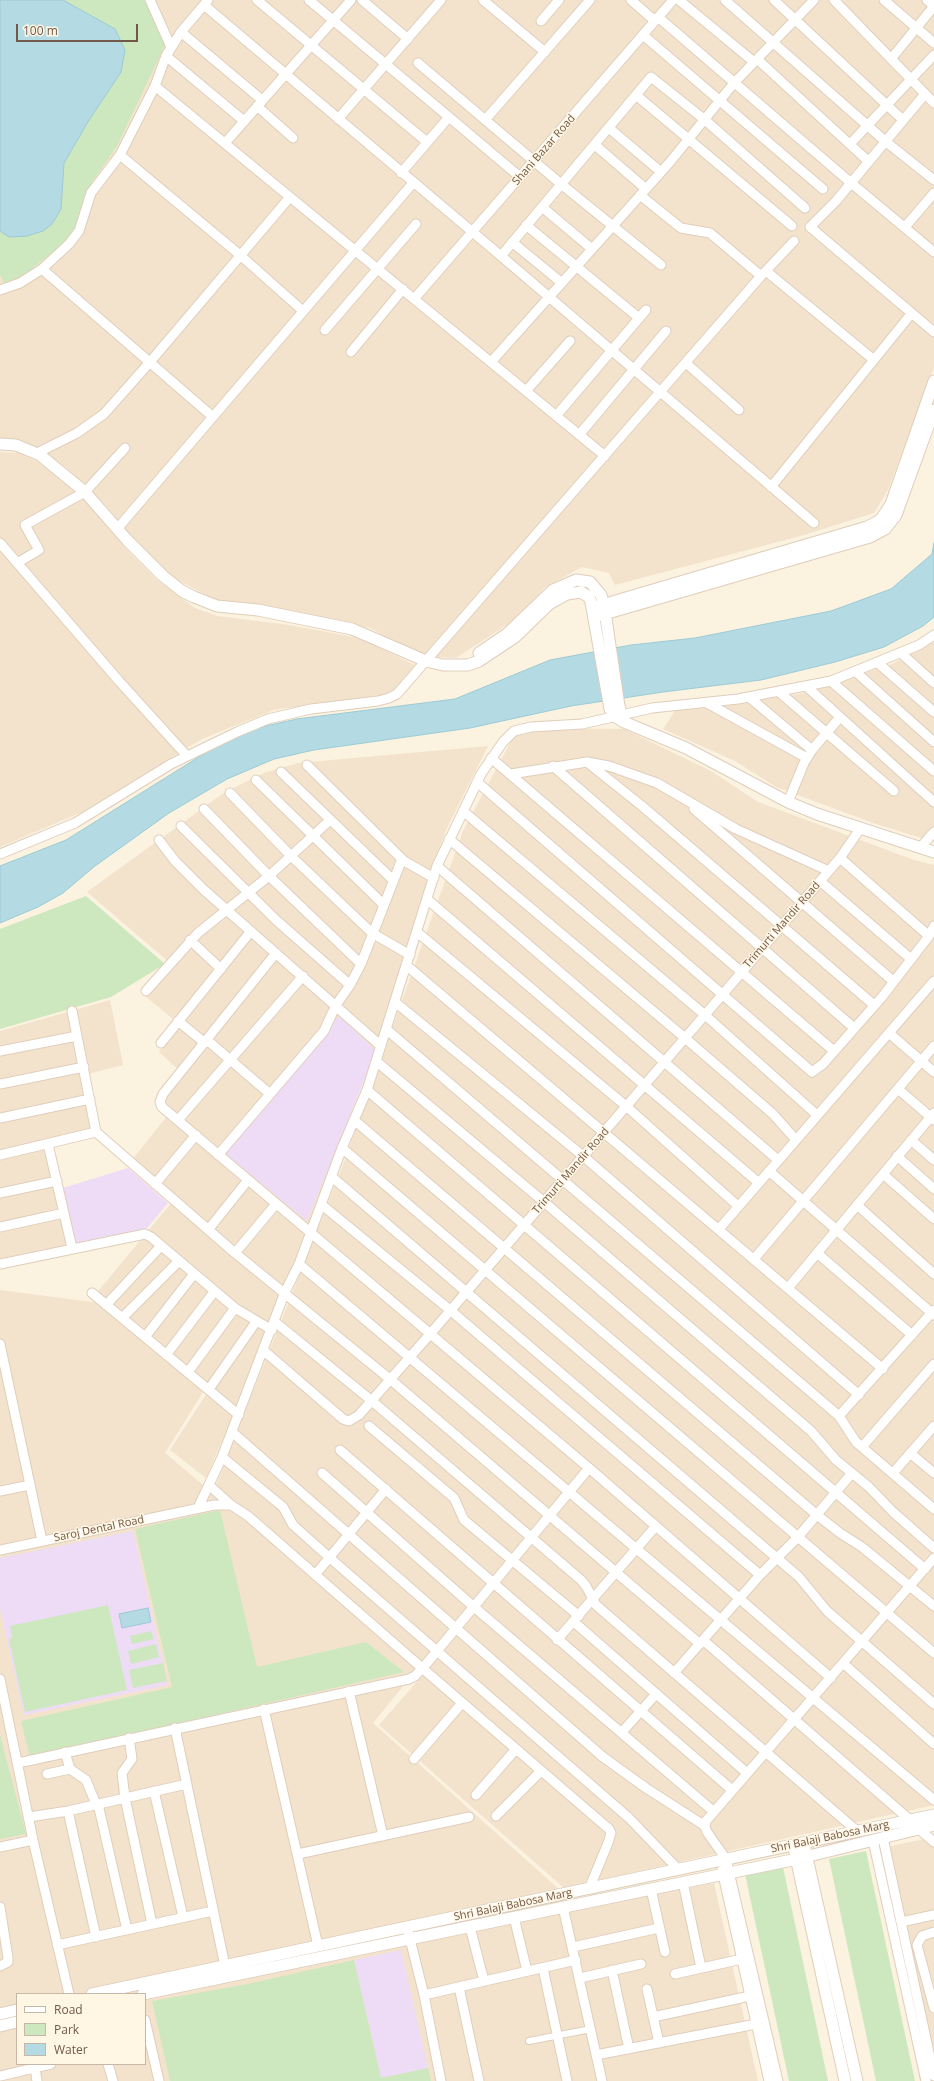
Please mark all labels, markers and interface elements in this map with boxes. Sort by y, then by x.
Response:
scale bar [18,16,140,42]
text: 100 m [23,22,58,39]
street label: Shani Bazar Road [510,112,578,188]
street label: Trimurti Mandir Road [741,879,823,971]
street label: Trimurti Mandir Road [530,1125,612,1217]
street label: Saroj Dental Road [53,1513,145,1545]
street label: Shri Balaji Babosa Marg [770,1818,890,1856]
street label: Shri Balaji Babosa Marg [453,1886,573,1924]
legend [16,1993,146,2065]
text: Road [54,2001,83,2018]
text: Park [54,2021,79,2038]
text: Water [54,2041,88,2058]

